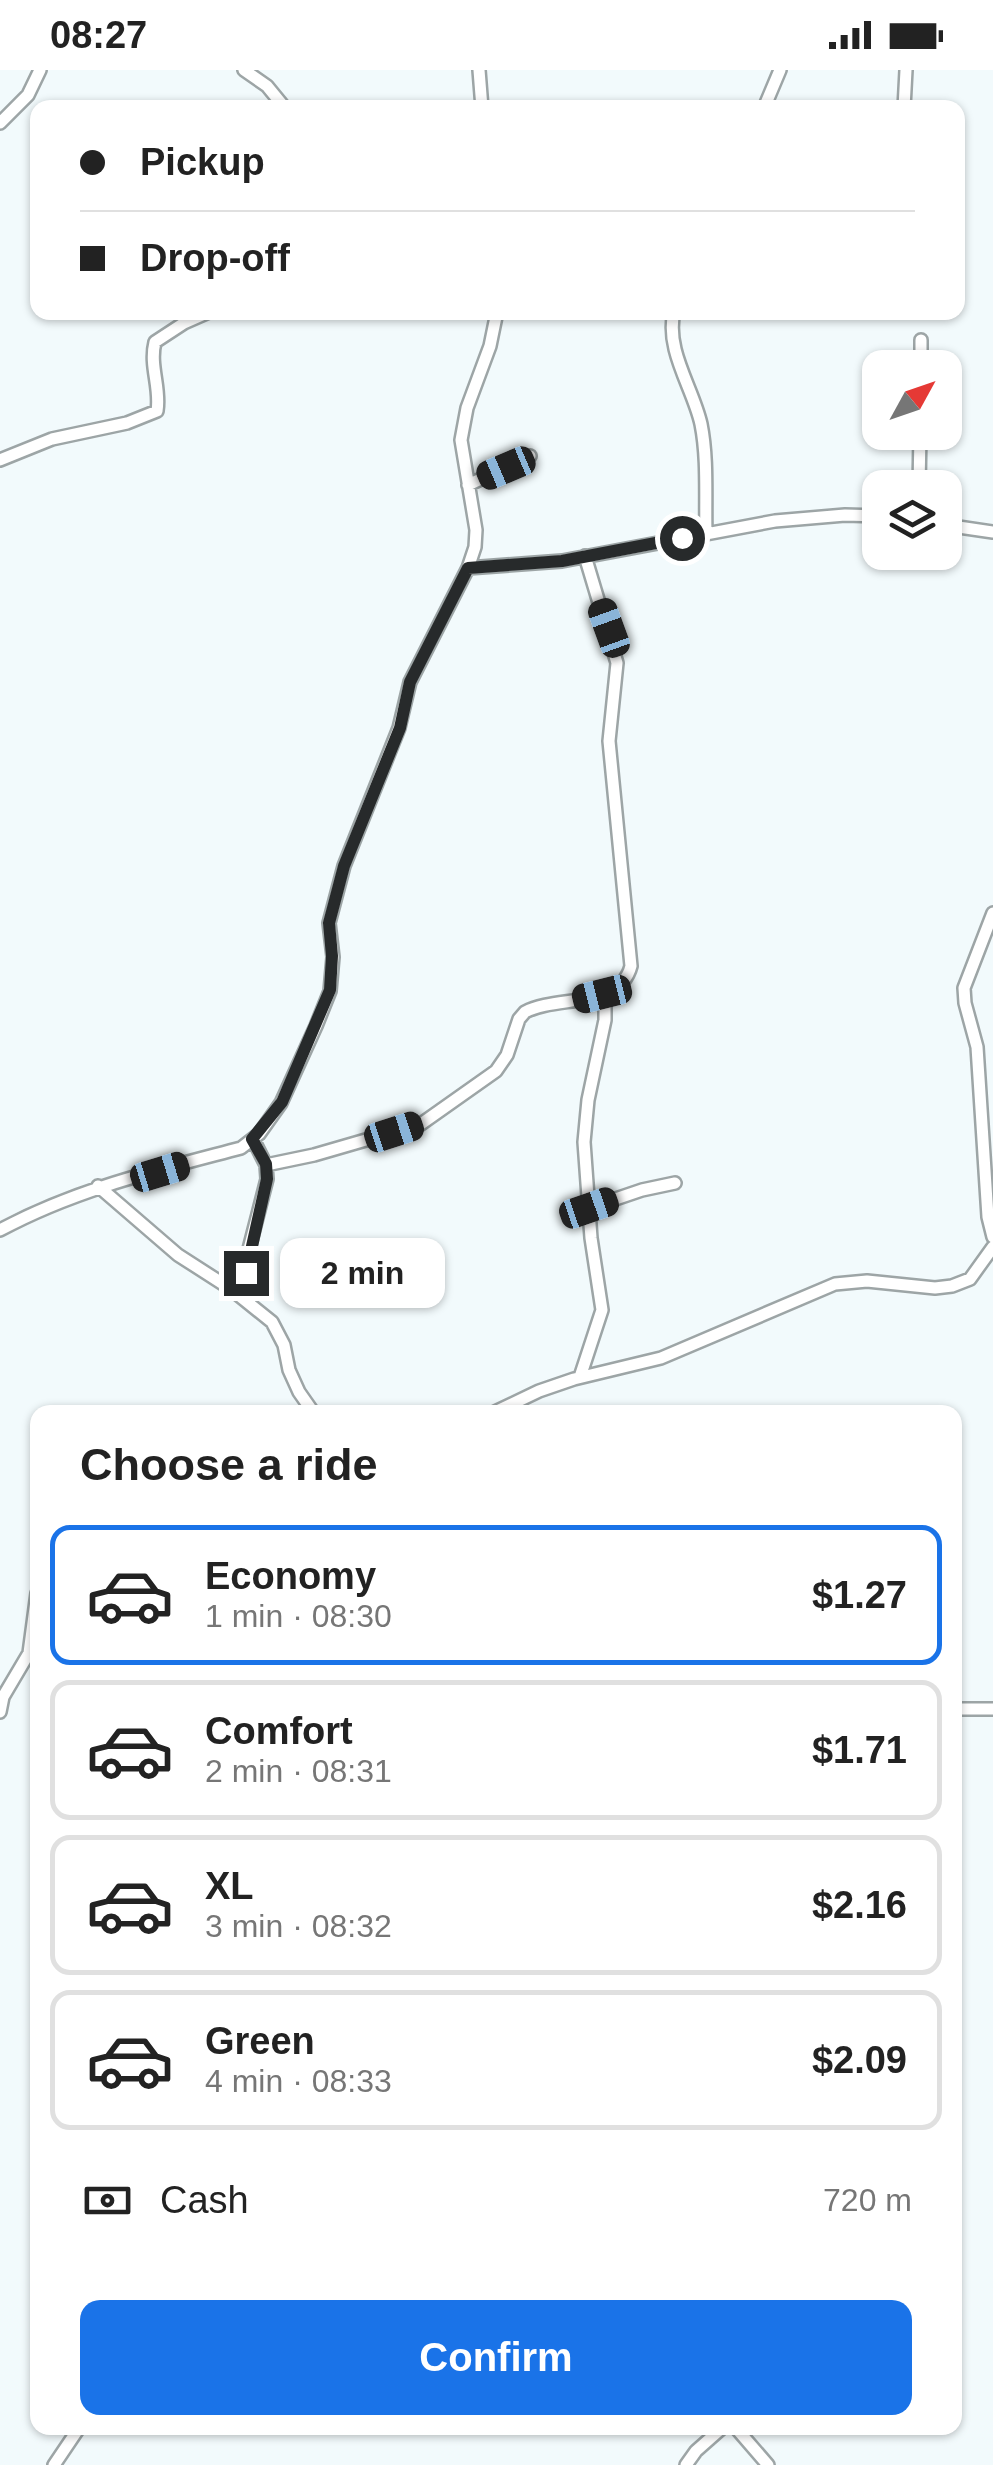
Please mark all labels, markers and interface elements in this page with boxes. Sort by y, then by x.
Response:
text: 08:27 [50,14,147,56]
text: Pickup [140,141,265,183]
text: Drop-off [140,237,290,279]
north arrow [862,350,962,450]
map controls [862,350,962,570]
car [473,442,539,494]
button: layers [862,470,962,570]
route start [660,516,705,561]
car [585,595,633,661]
car [569,972,635,1016]
car [361,1108,427,1156]
car [127,1149,193,1195]
car [556,1184,622,1232]
callout: 2 min [281,1238,446,1308]
route end [224,1251,269,1296]
text: 2 min [321,1255,404,1291]
text: Choose a ride [80,1439,378,1490]
icon: car [85,1550,175,1640]
text: Economy [205,1555,376,1597]
text: $1.27 [812,1574,907,1616]
text: 1 min · 08:30 [205,1598,392,1634]
icon: car [85,1705,175,1795]
text: Comfort [205,1710,353,1752]
text: $1.71 [812,1729,907,1771]
text: 2 min · 08:31 [205,1753,392,1789]
icon: car [85,1860,175,1950]
text: XL [205,1865,254,1907]
text: $2.16 [812,1884,907,1926]
text: 3 min · 08:32 [205,1908,392,1944]
icon: car [85,2015,175,2105]
text: Green [205,2020,315,2062]
text: $2.09 [812,2039,907,2081]
text: 4 min · 08:33 [205,2063,392,2099]
icon: cash [80,2173,135,2228]
text: Cash [160,2179,249,2221]
text: 720 m [823,2182,912,2218]
button: Confirm [80,2300,912,2415]

